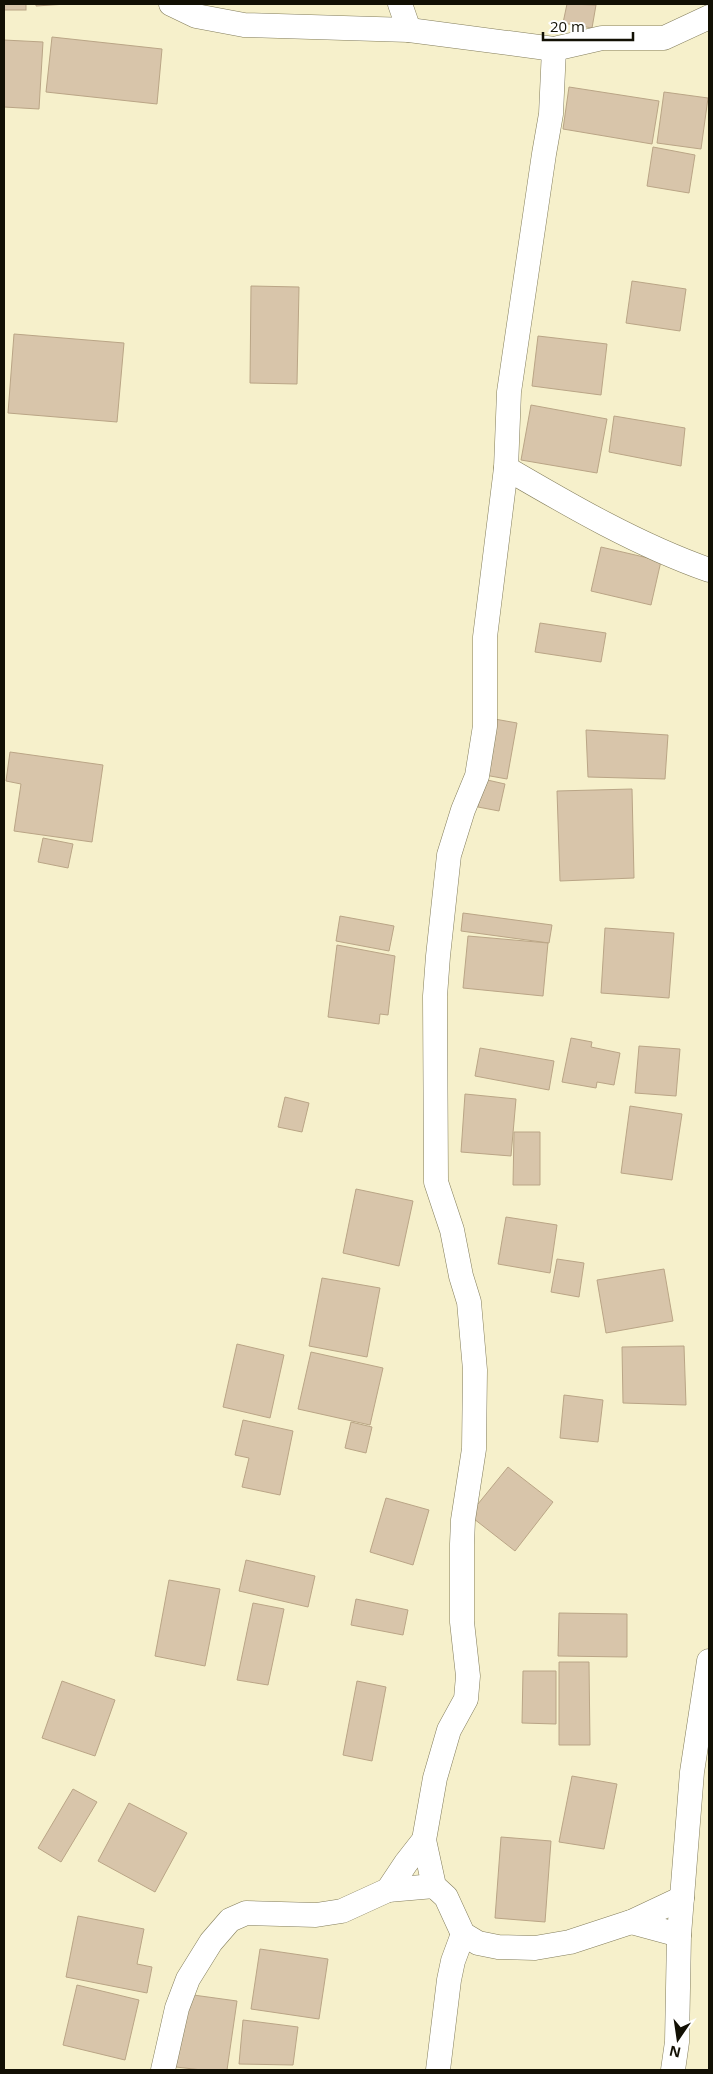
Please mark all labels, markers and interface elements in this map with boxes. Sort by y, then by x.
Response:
scale bar [543,10,633,42]
text: 20 m [550,16,585,36]
north arrow [653,2014,703,2064]
text: N [667,2042,683,2063]

